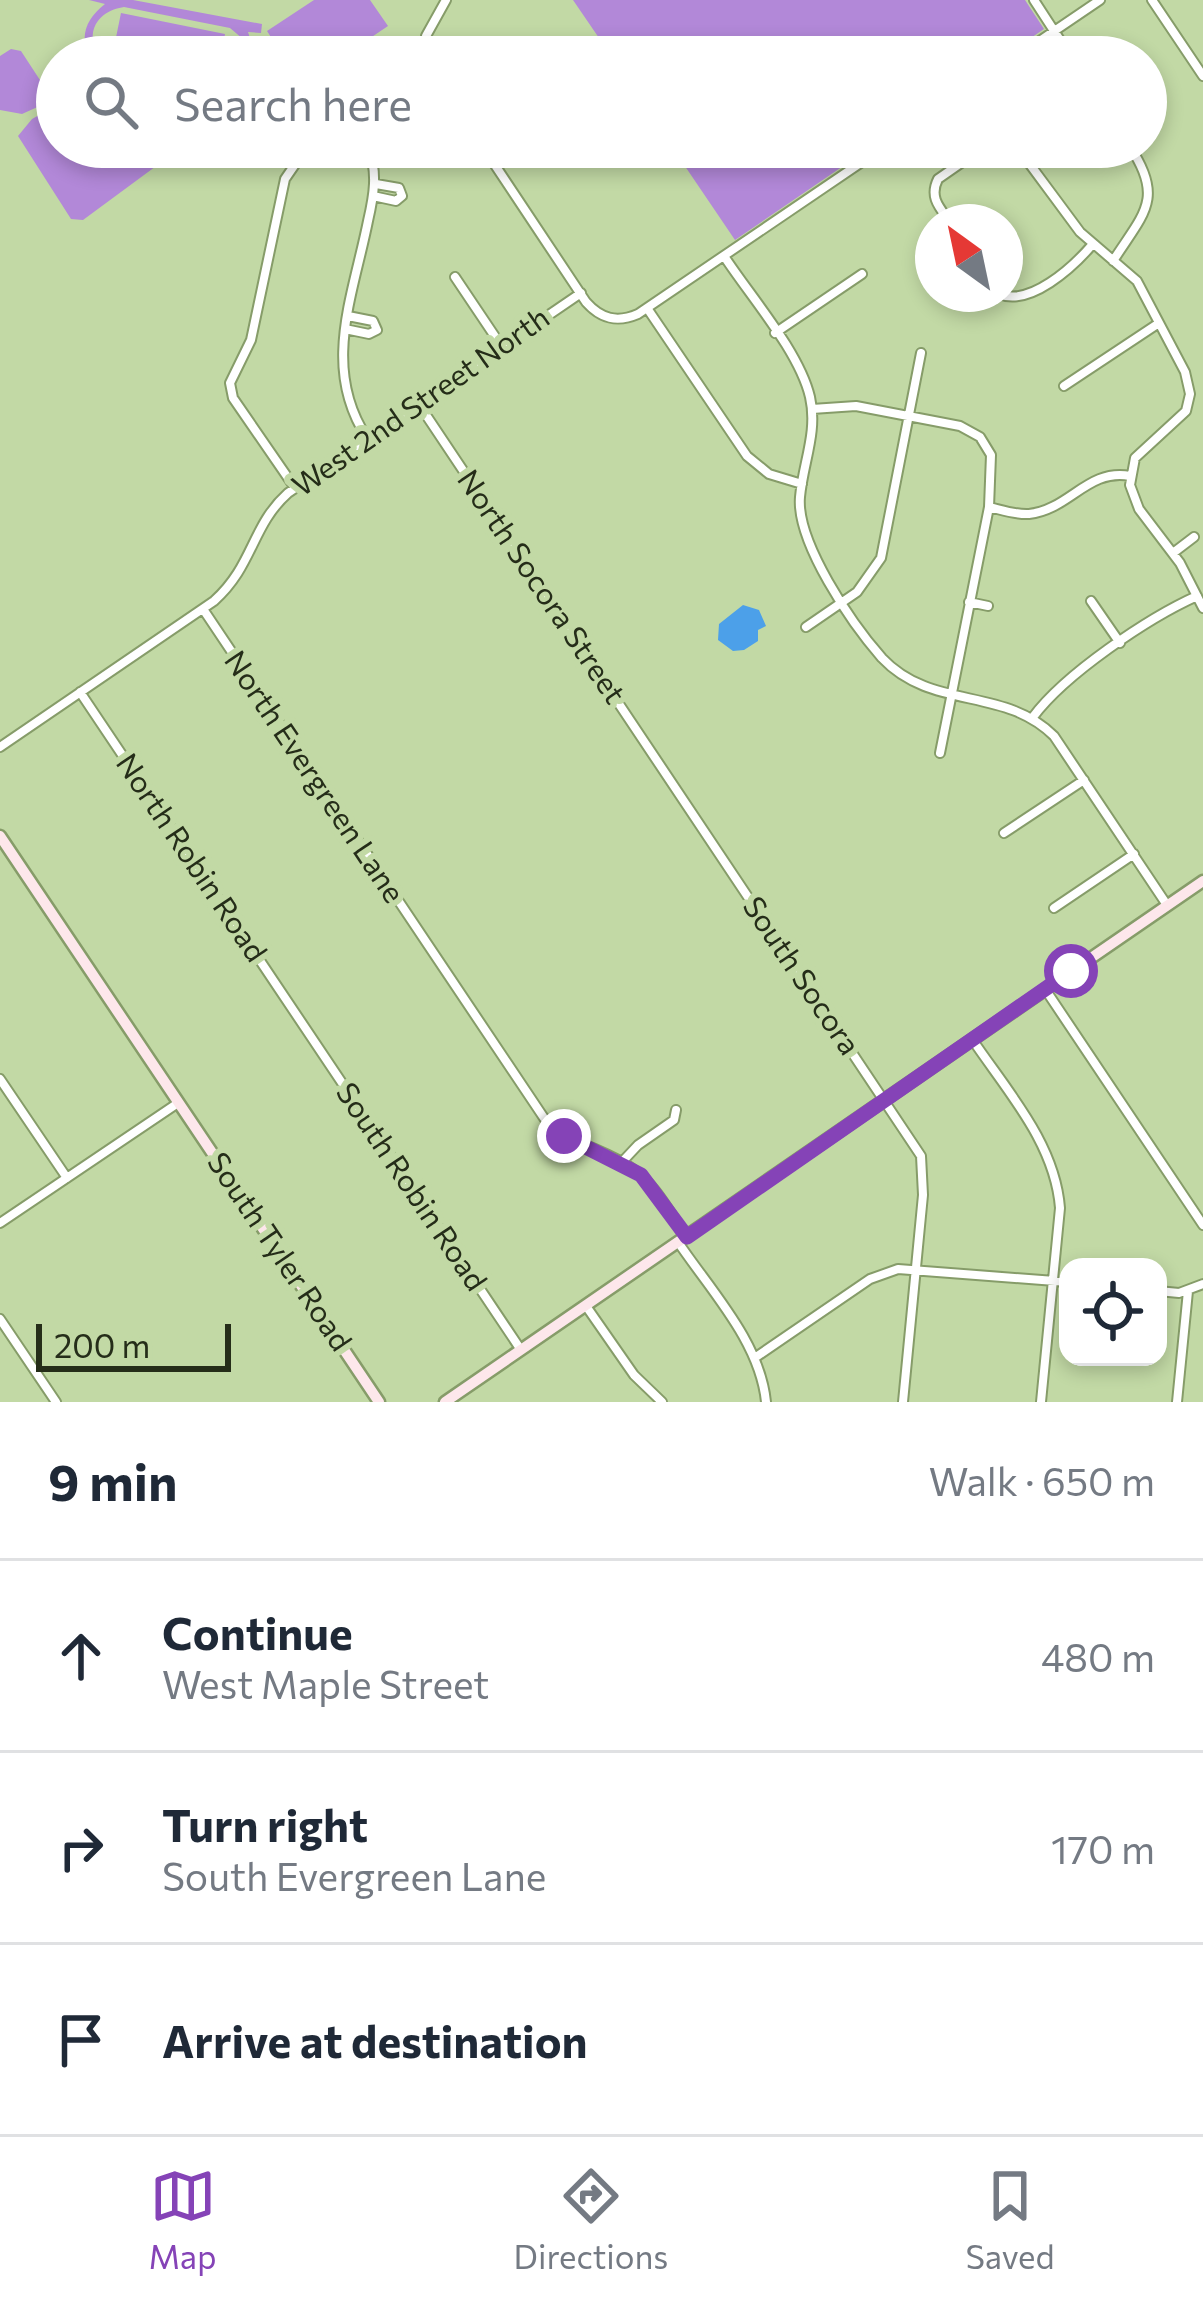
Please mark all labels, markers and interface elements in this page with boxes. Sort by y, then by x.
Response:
search box [36,36,1167,168]
icon: search [78,69,144,135]
text: Search here [174,75,412,130]
north arrow [915,204,1023,312]
street label: West 2nd Street North [284,297,555,503]
street label: North Socora Street [451,462,635,710]
street label: North Evergreen Lane [218,643,414,909]
street label: North Robin Road [110,745,276,968]
street label: South Socora [737,888,870,1061]
route start [1044,944,1098,998]
street label: South Robin Road [330,1075,496,1297]
route end [537,1109,591,1163]
street label: South Tyler Road [201,1144,361,1357]
map controls [1059,1258,1167,1366]
button: locate [1059,1258,1167,1366]
scale bar [36,1318,231,1371]
text: 200 m [54,1324,150,1365]
text: 9 min [48,1449,177,1512]
text: Walk · 650 m [929,1456,1155,1504]
text: Continue [162,1604,353,1659]
icon: ahead [48,1623,114,1689]
text: 480 m [1041,1632,1155,1680]
text: West Maple Street [162,1659,489,1707]
text: Turn right [162,1796,368,1851]
icon: right [48,1815,114,1881]
text: 170 m [1051,1824,1155,1872]
text: South Evergreen Lane [162,1851,546,1899]
icon: arrive [48,2007,114,2073]
text: Arrive at destination [162,2012,588,2067]
tab: Map [149,2163,217,2276]
tab: Directions [514,2163,668,2276]
tab: Saved [965,2163,1054,2276]

